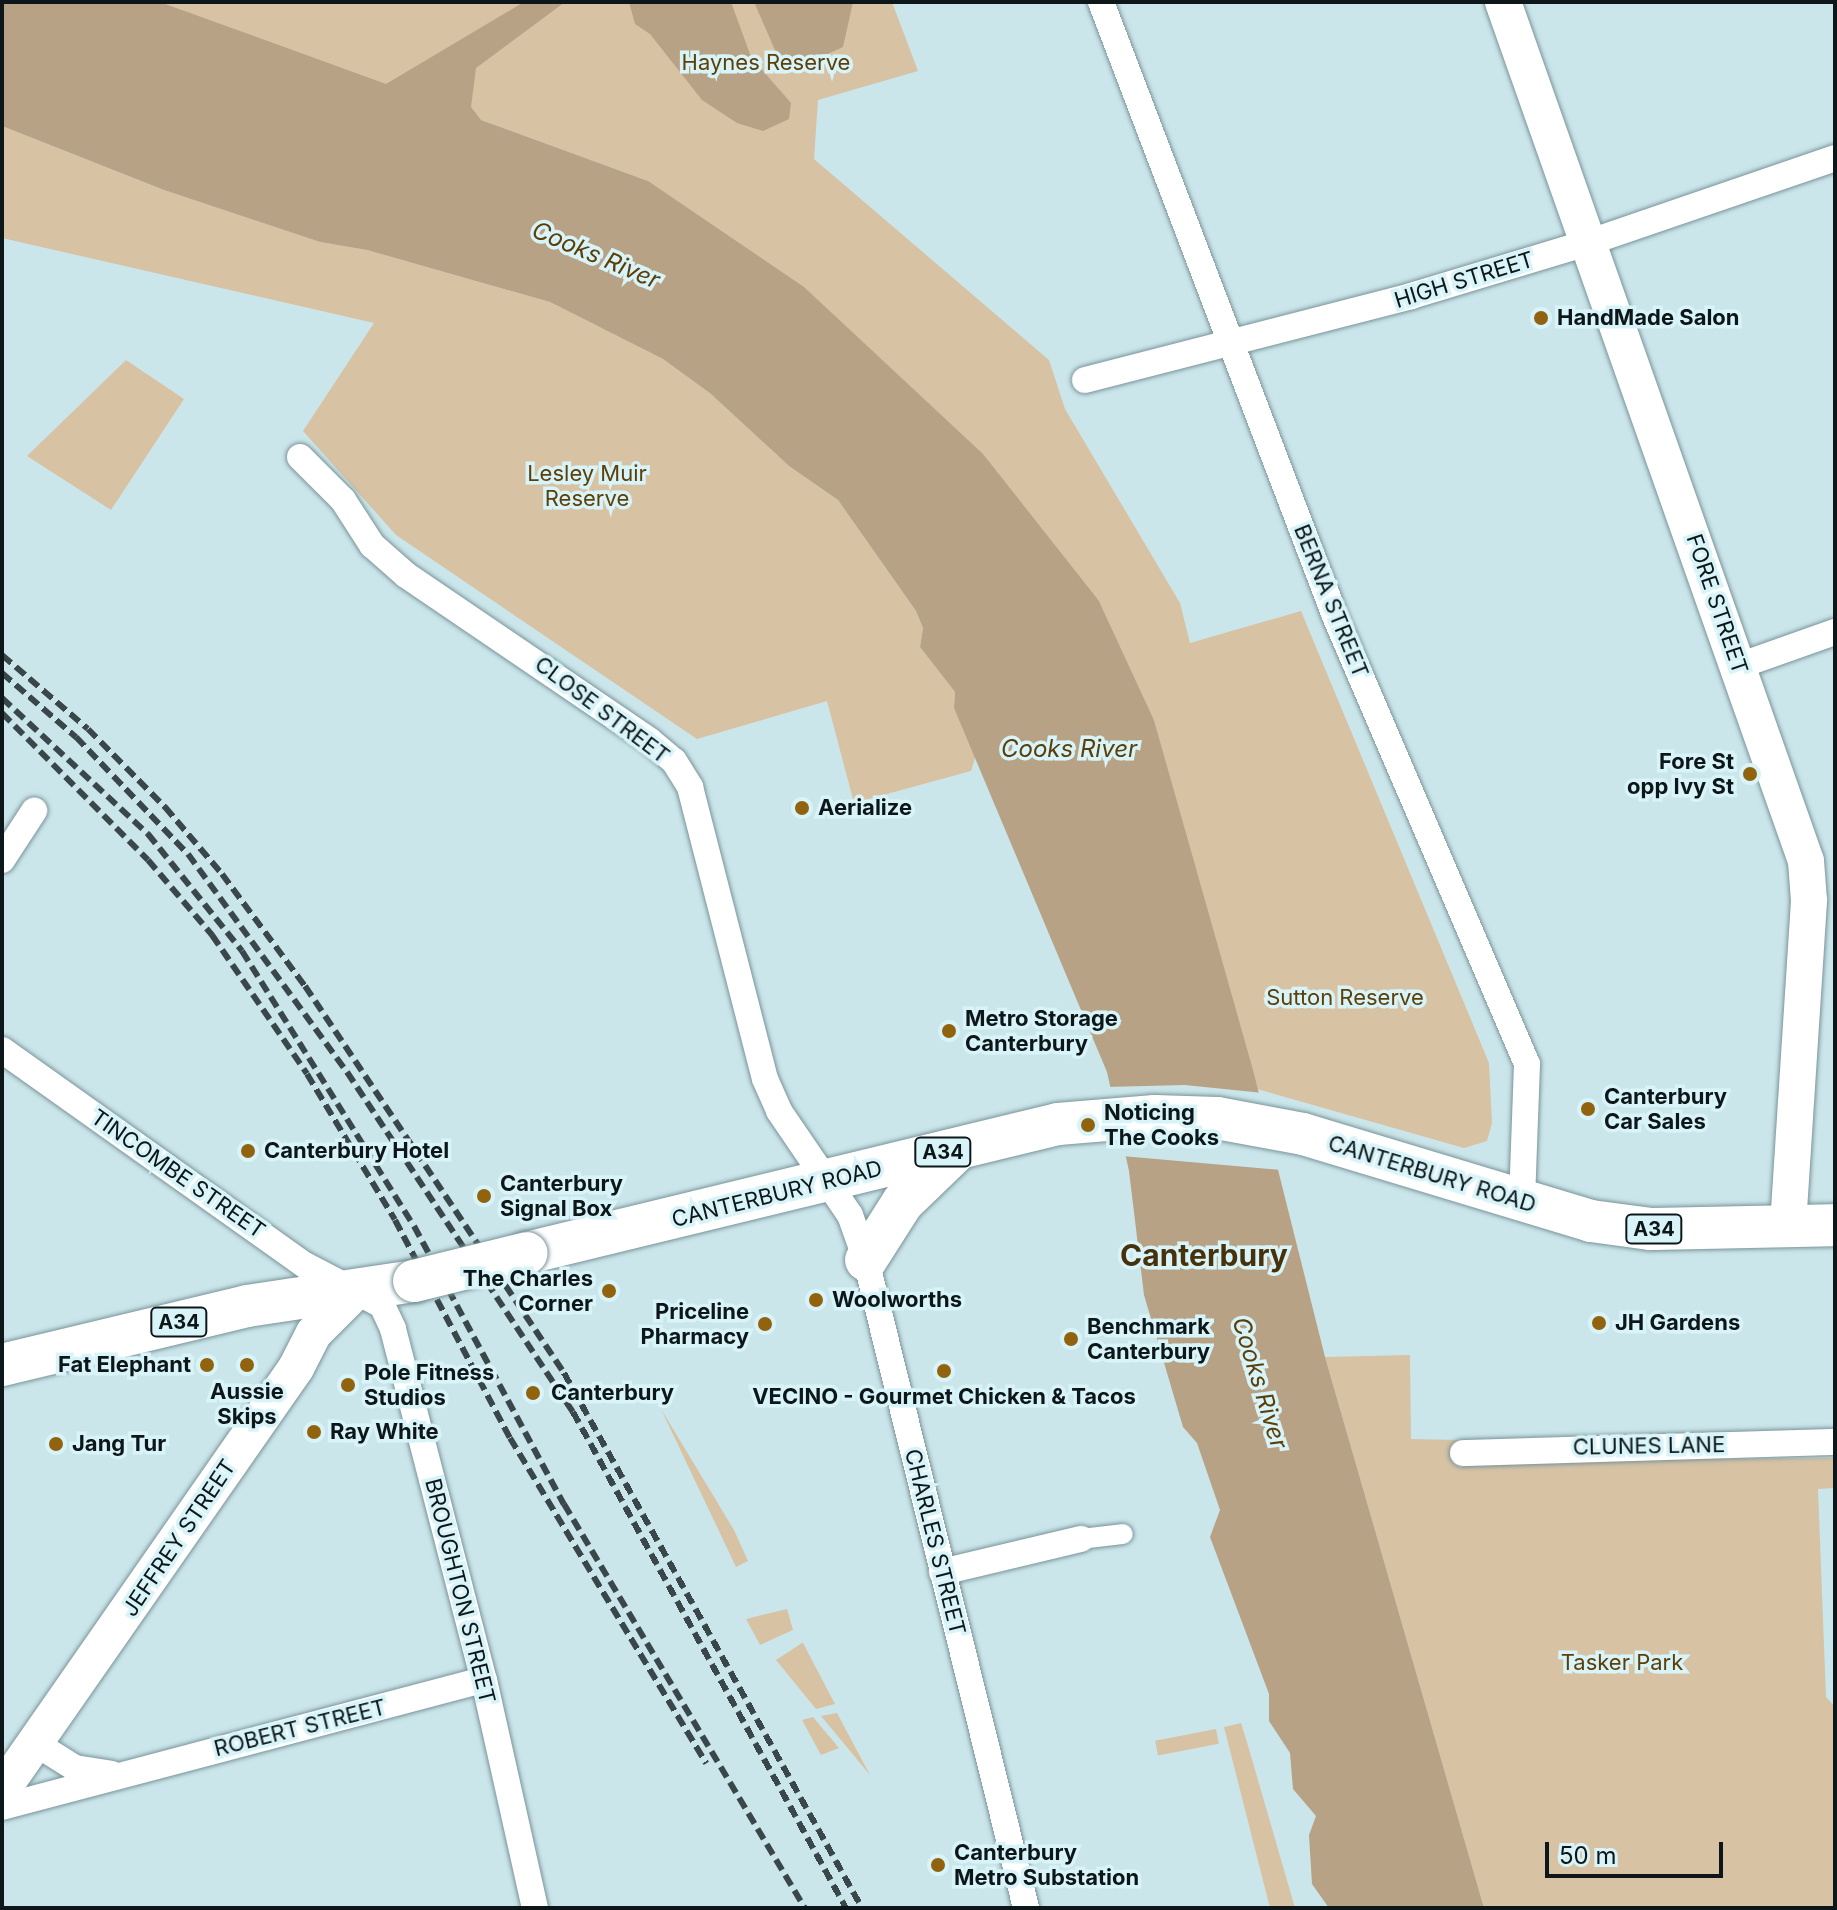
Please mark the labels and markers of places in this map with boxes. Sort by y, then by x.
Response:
place label: HandMade Salon [1557,305,1740,331]
marker: HandMade Salon [1532,309,1550,327]
place label: Fore St opp Ivy St [1627,748,1734,800]
marker: Fore St opp Ivy St [1741,765,1759,783]
place label: Aerialize [818,795,912,821]
marker: Aerialize [793,799,811,817]
place label: Metro Storage Canterbury [965,1005,1118,1056]
marker: Metro Storage Canterbury [940,1022,958,1040]
place label: Canterbury Car Sales [1604,1083,1727,1134]
place label: Noticing The Cooks [1104,1099,1219,1150]
marker: Canterbury Car Sales [1579,1100,1597,1118]
marker: Noticing The Cooks [1079,1116,1097,1134]
place label: Canterbury Hotel [264,1138,449,1164]
marker: Canterbury Hotel [239,1142,257,1160]
place label: Canterbury Signal Box [500,1170,623,1222]
marker: Canterbury Signal Box [475,1187,493,1205]
place label: The Charles Corner [463,1265,593,1316]
marker: The Charles Corner [600,1282,618,1300]
place label: Woolworths [832,1287,962,1313]
marker: Woolworths [807,1291,825,1309]
place label: Priceline Pharmacy [641,1298,749,1350]
place label: JH Gardens [1615,1310,1740,1336]
place label: Benchmark Canterbury [1087,1313,1210,1364]
marker: JH Gardens [1590,1314,1608,1332]
marker: Priceline Pharmacy [756,1315,774,1333]
marker: Benchmark Canterbury [1062,1330,1080,1348]
place label: Fat Elephant [58,1352,191,1378]
marker: Fat Elephant [198,1356,216,1374]
marker: Aussie Skips [238,1356,256,1374]
place label: Pole Fitness Studios [364,1359,494,1410]
marker: VECINO - Gourmet Chicken & Tacos [935,1362,953,1380]
marker: Pole Fitness Studios [339,1376,357,1394]
place label: Aussie Skips [210,1378,284,1430]
place label: Canterbury [551,1380,674,1406]
marker: Canterbury [522,1382,544,1404]
place label: VECINO - Gourmet Chicken & Tacos [752,1384,1136,1410]
place label: Ray White [330,1419,439,1445]
marker: Ray White [305,1423,323,1441]
place label: Jang Tur [72,1431,166,1457]
marker: Jang Tur [47,1435,65,1453]
place label: Canterbury Metro Substation [954,1839,1139,1890]
marker: Canterbury Metro Substation [929,1856,947,1874]

